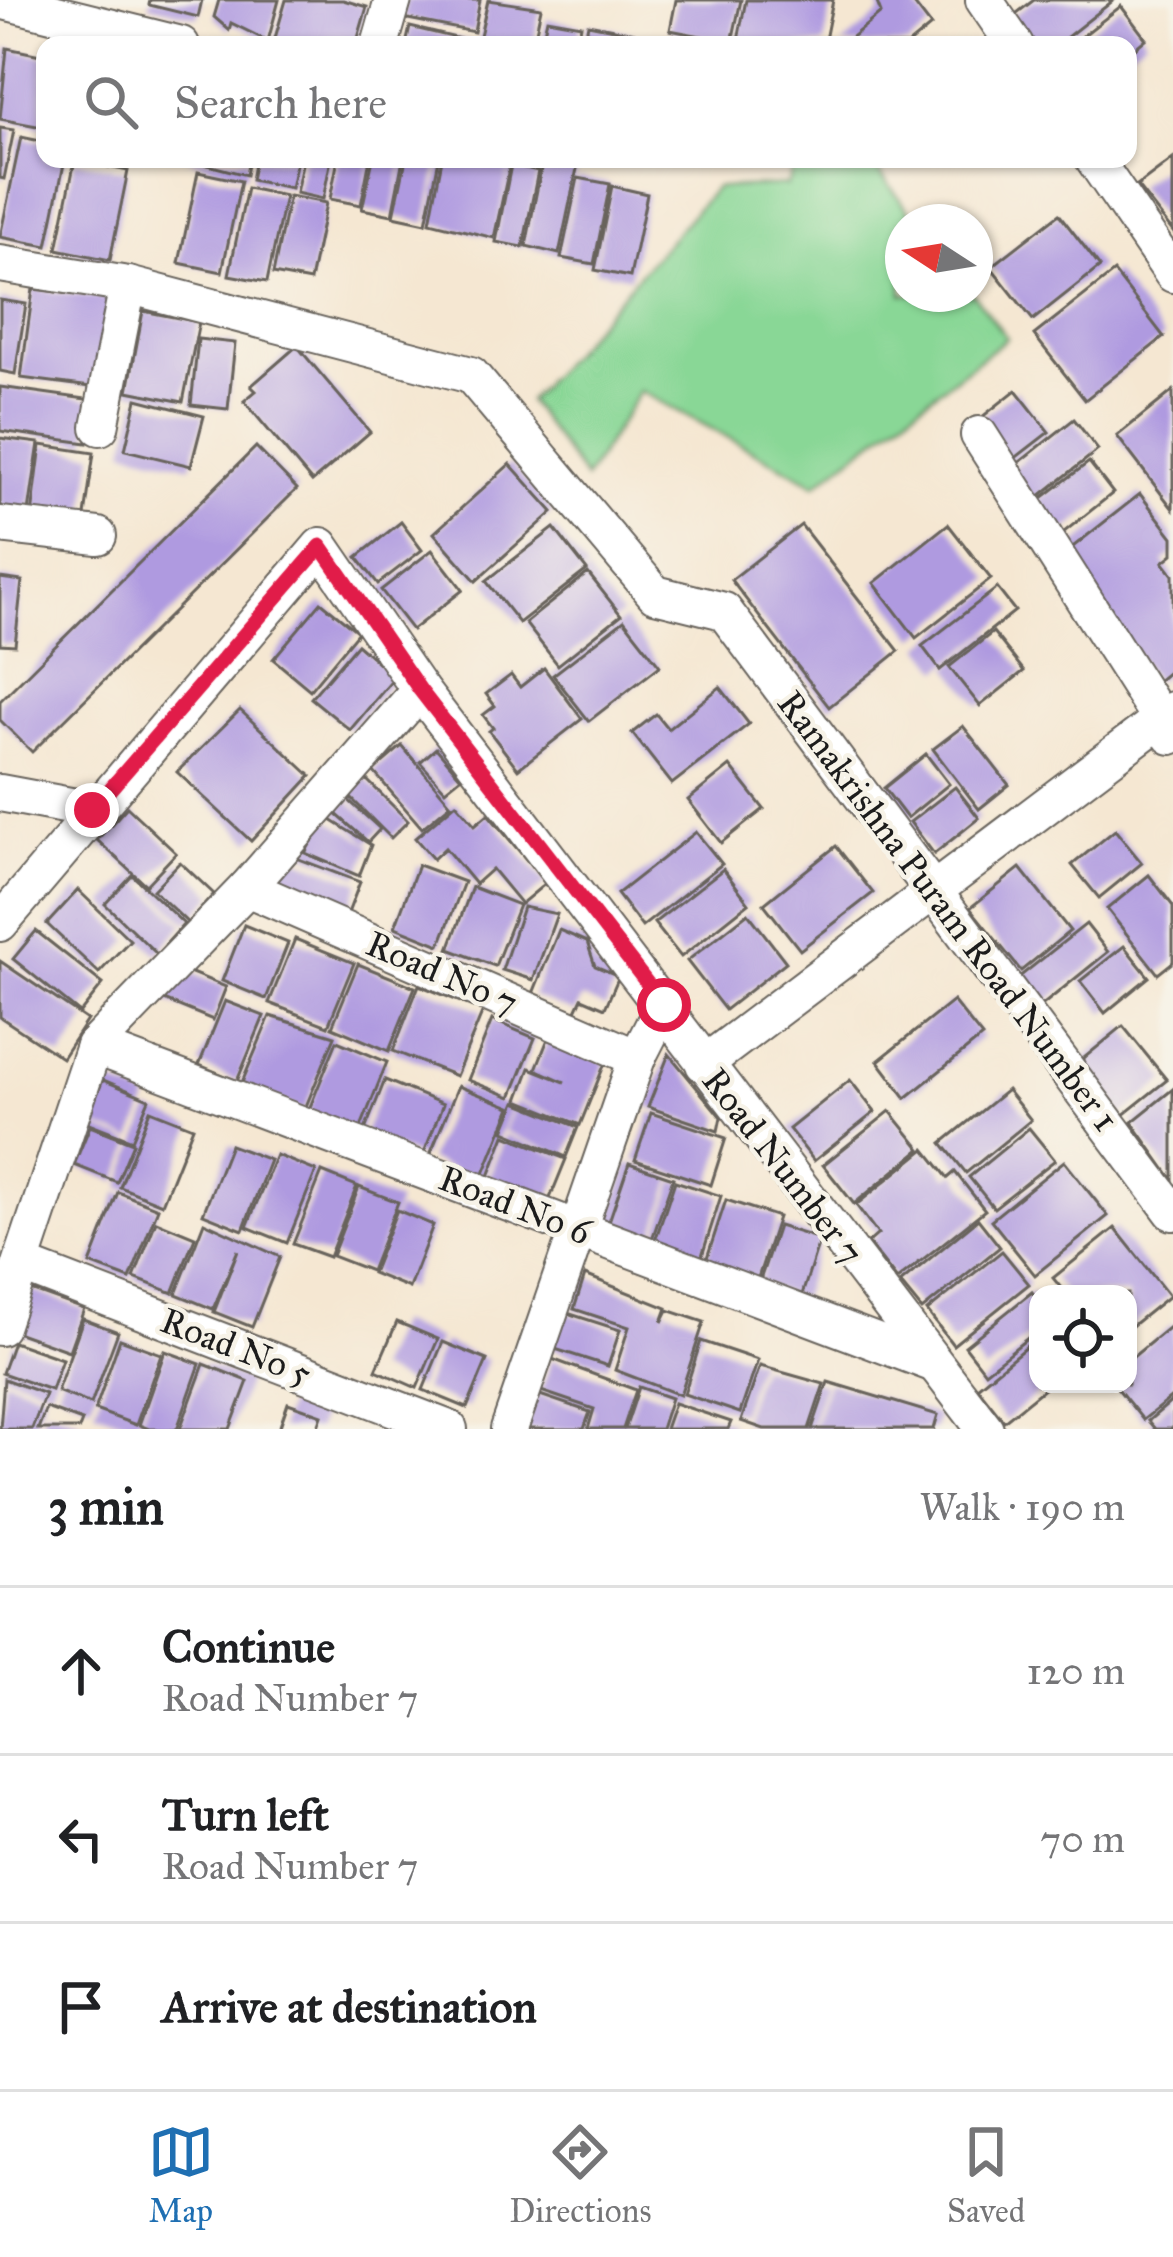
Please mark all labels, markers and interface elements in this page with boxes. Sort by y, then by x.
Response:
search box [36,36,1137,168]
icon: search [78,69,144,135]
text: Search here [174,75,387,130]
north arrow [885,204,993,312]
street label: Ramakrishna Puram Road Number 1 [768,682,1128,1140]
route end [65,783,119,837]
street label: Road No 7 [360,922,524,1024]
route start [637,978,691,1032]
street label: Road Number 7 [693,1059,873,1273]
street label: Road No 6 [433,1156,599,1255]
map controls [1029,1285,1137,1393]
button: locate [1029,1285,1137,1393]
street label: Road No 5 [155,1298,318,1396]
text: 3 min [48,1476,164,1538]
text: Walk · 190 m [919,1483,1125,1531]
text: Continue [162,1619,335,1674]
icon: ahead [48,1638,114,1704]
text: 120 m [1026,1647,1125,1695]
text: Road Number 7 [162,1674,418,1722]
text: Turn left [162,1787,329,1842]
icon: left [48,1806,114,1872]
text: 70 m [1040,1815,1125,1863]
text: Road Number 7 [162,1842,418,1890]
icon: arrive [48,1974,114,2040]
text: Arrive at destination [162,1979,537,2034]
tab: Map [148,2119,214,2231]
tab: Directions [509,2119,651,2231]
tab: Saved [947,2119,1025,2231]

